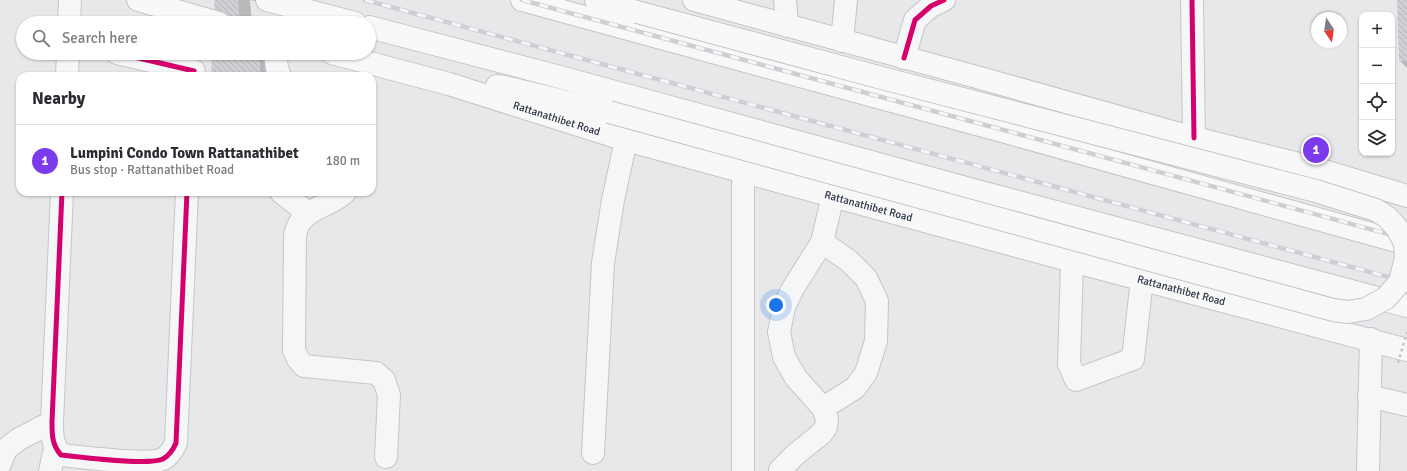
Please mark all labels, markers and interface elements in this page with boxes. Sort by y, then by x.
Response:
north arrow [1311,12,1347,48]
map controls [1359,12,1395,156]
button: + [1359,12,1395,48]
search box [16,16,376,60]
icon: search [30,27,52,49]
text: Search here [62,29,138,47]
button: − [1359,48,1395,84]
button: locate [1359,84,1395,120]
text: Nearby [32,88,85,109]
street label: Rattanathibet Road [511,99,602,138]
button: layers [1359,120,1395,156]
pin: 1 [1303,135,1329,165]
text: Lumpini Condo Town Rattanathibet [70,144,299,162]
text: 1 [41,153,49,169]
text: 180 m [326,153,360,169]
text: Bus stop · Rattanathibet Road [70,162,234,178]
street label: Rattanathibet Road [823,188,914,224]
street label: Rattanathibet Road [1136,273,1227,309]
your location [766,295,786,315]

